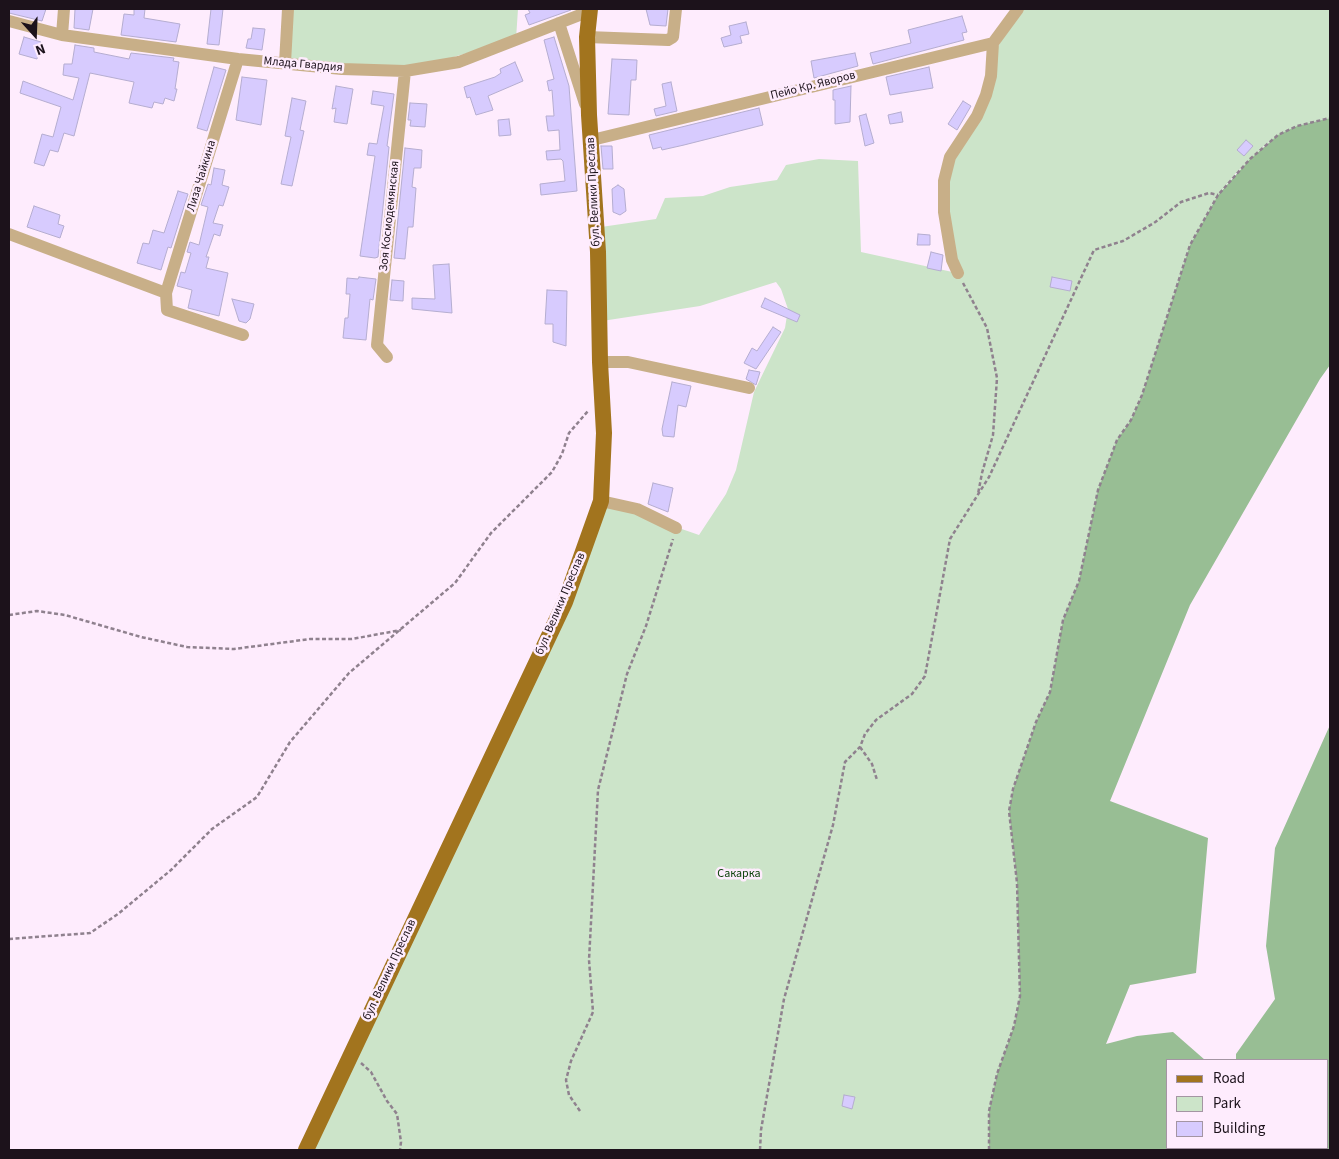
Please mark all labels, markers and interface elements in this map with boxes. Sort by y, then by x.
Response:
north arrow [10,10,60,60]
text: N [32,38,48,60]
street label: Млада Гвардия [263,54,343,76]
street label: Пейо Кр. Яворов [769,68,857,104]
street label: бул. Велики Преслав [584,137,604,247]
street label: Лиза Чайкина [184,139,220,213]
street label: Зоя Космодемянская [377,160,403,272]
street label: бул. Велики Преслав [533,551,589,657]
park label: Сакарка [717,867,761,881]
street label: бул. Велики Преслав [360,917,420,1023]
legend [1166,1059,1329,1149]
text: Road [1213,1068,1245,1089]
text: Park [1213,1093,1241,1114]
text: Building [1213,1118,1265,1139]

